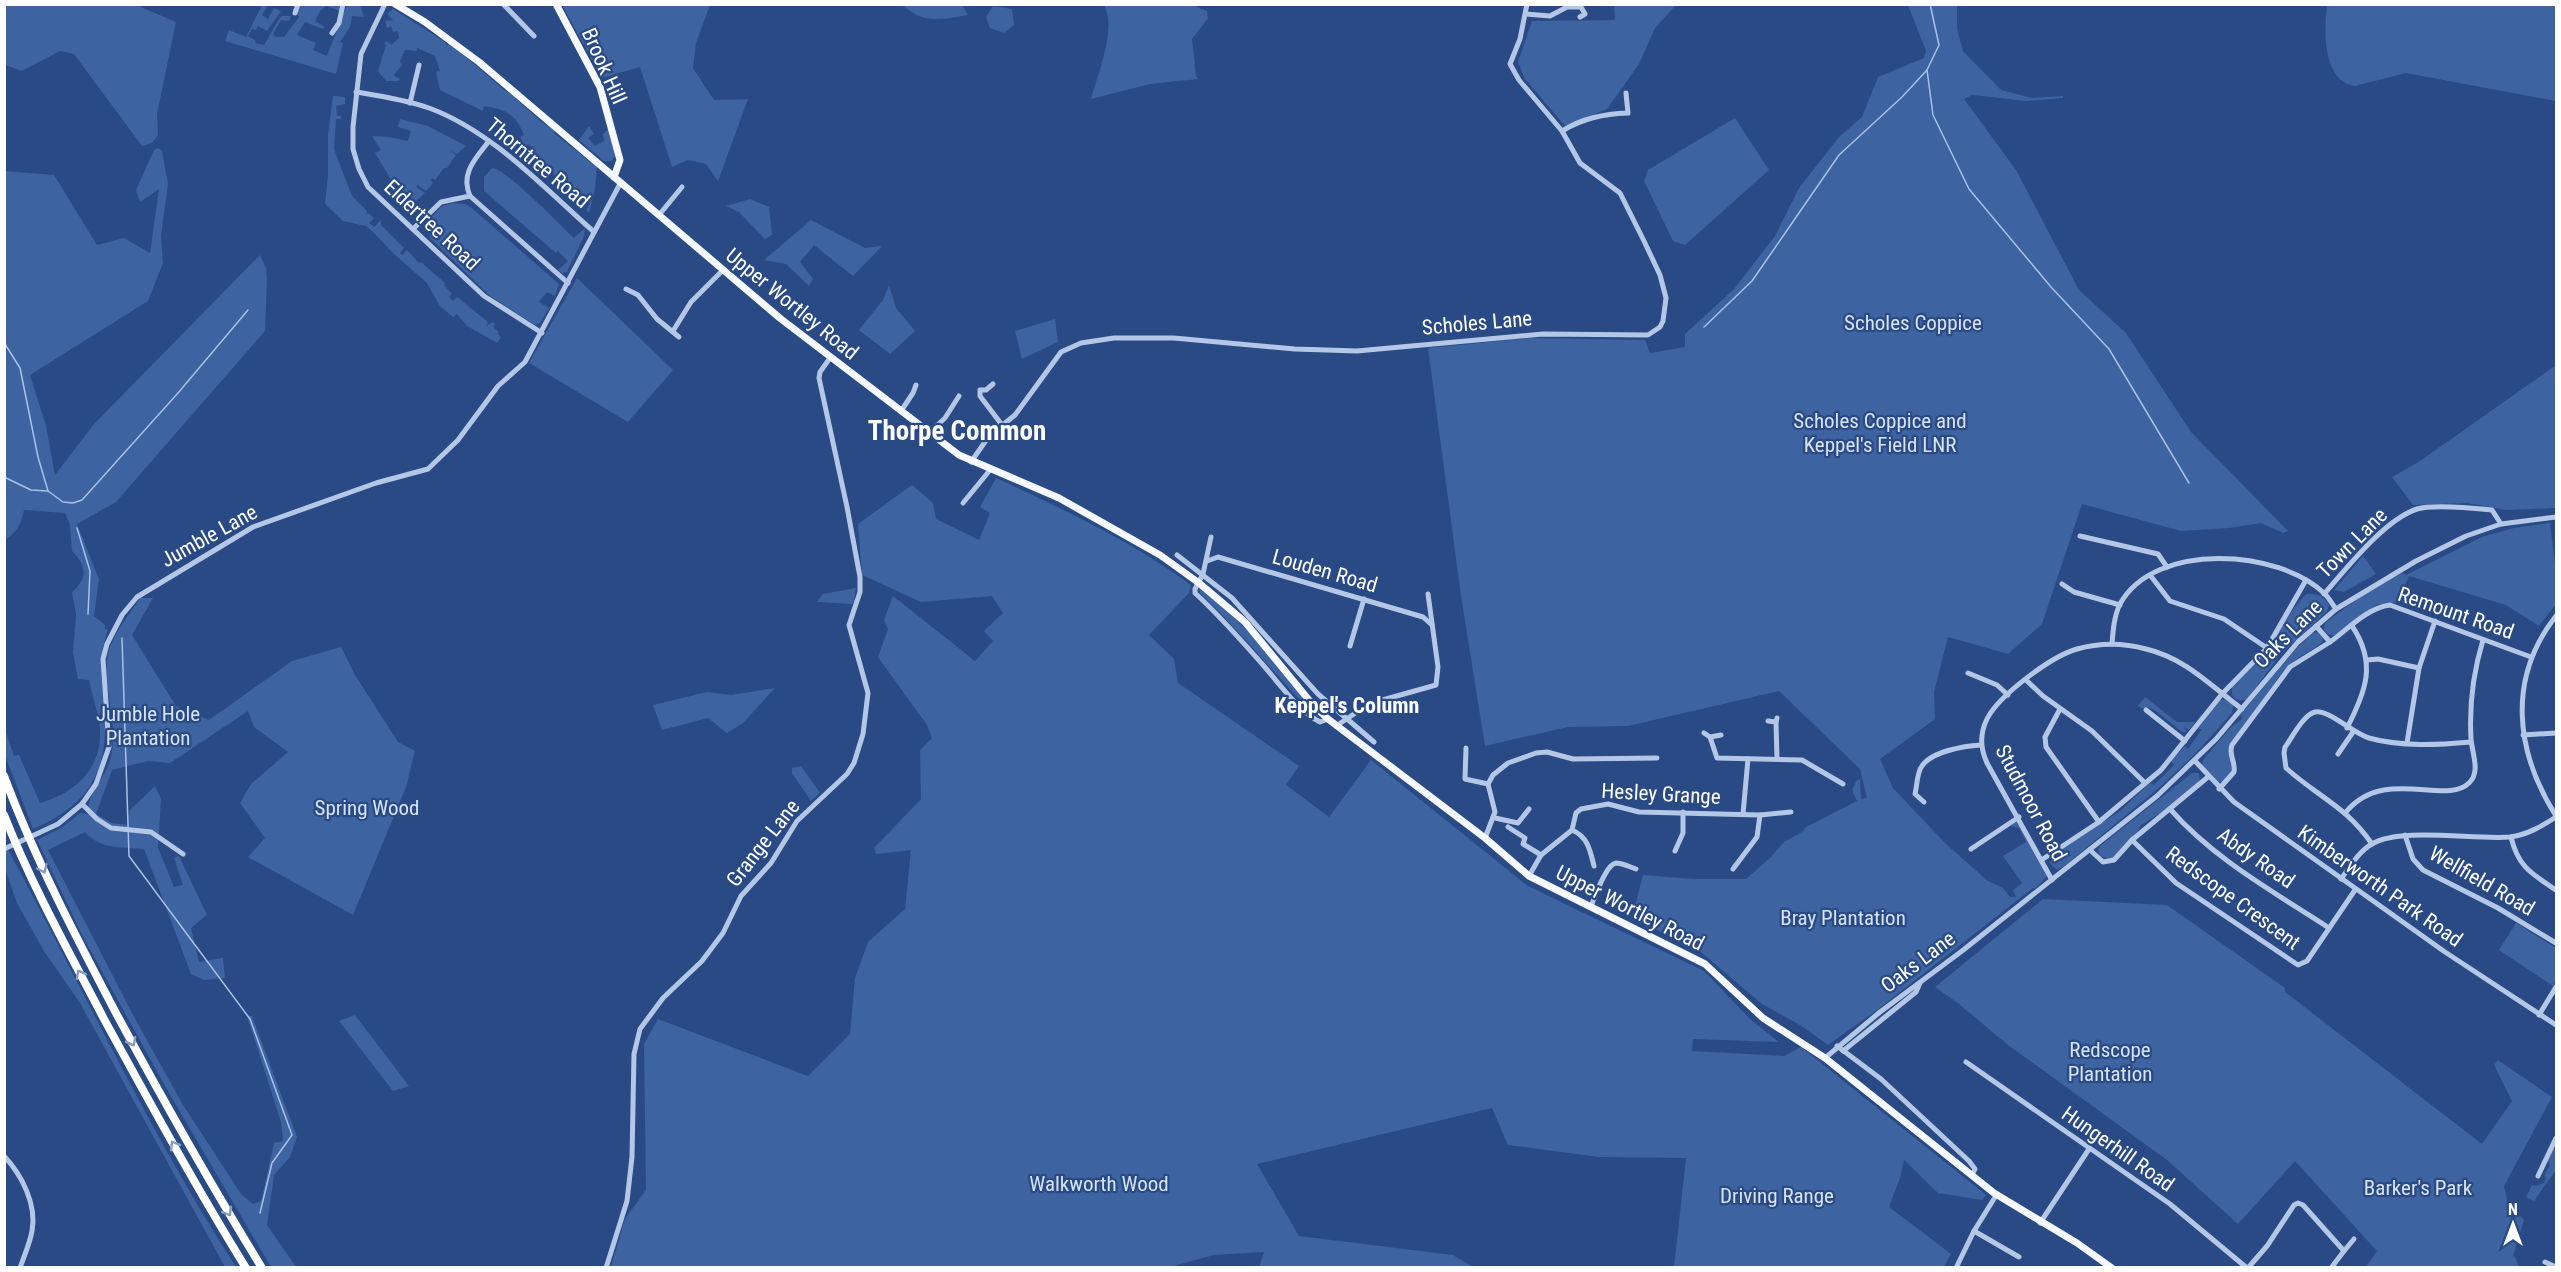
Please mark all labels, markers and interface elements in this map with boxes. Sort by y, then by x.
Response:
street label: Brook Hill [577,24,631,108]
street label: Thorntree Road [482,113,594,213]
street label: Eldertree Road [379,175,485,275]
street label: Upper Wortley Road [721,243,863,365]
street label: Scholes Lane [1421,306,1533,340]
park label: Scholes Coppice [1844,311,1982,335]
park label: Scholes Coppice and Keppel's Field LNR [1793,409,1967,457]
district label: Thorpe Common [868,415,1046,447]
street label: Jumble Lane [157,500,261,572]
street label: Town Lane [2312,503,2392,583]
street label: Louden Road [1270,545,1380,597]
street label: Remount Road [2395,582,2517,644]
street label: Oaks Lane [2249,595,2327,673]
district label: Keppel's Column [1275,693,1419,718]
park label: Jumble Hole Plantation [96,702,200,750]
street label: Studmoor Road [1990,741,2072,865]
street label: Hesley Grange [1601,779,1721,809]
street label: Grange Lane [722,795,804,891]
park label: Spring Wood [315,796,420,820]
street label: Kimberworth Park Road [2293,820,2467,952]
street label: Abdy Road [2213,823,2299,893]
street label: Redscope Crescent [2161,841,2305,955]
street label: Wellfield Road [2425,841,2539,921]
street label: Upper Wortley Road [1552,860,1708,956]
one-way arrow [36,862,48,873]
park label: Bray Plantation [1780,906,1906,930]
street label: Oaks Lane [1876,926,1960,998]
one-way arrow [76,970,87,980]
one-way arrow [125,1036,136,1047]
park label: Redscope Plantation [2068,1038,2152,1086]
street label: Hungerhill Road [2057,1101,2179,1197]
one-way arrow [170,1141,182,1151]
park label: Walkworth Wood [1029,1172,1169,1196]
park label: Barker's Park [2364,1176,2473,1200]
park label: Driving Range [1720,1184,1834,1208]
north arrow [2483,1194,2543,1254]
text: N [2508,1200,2518,1219]
one-way arrow [221,1206,233,1216]

